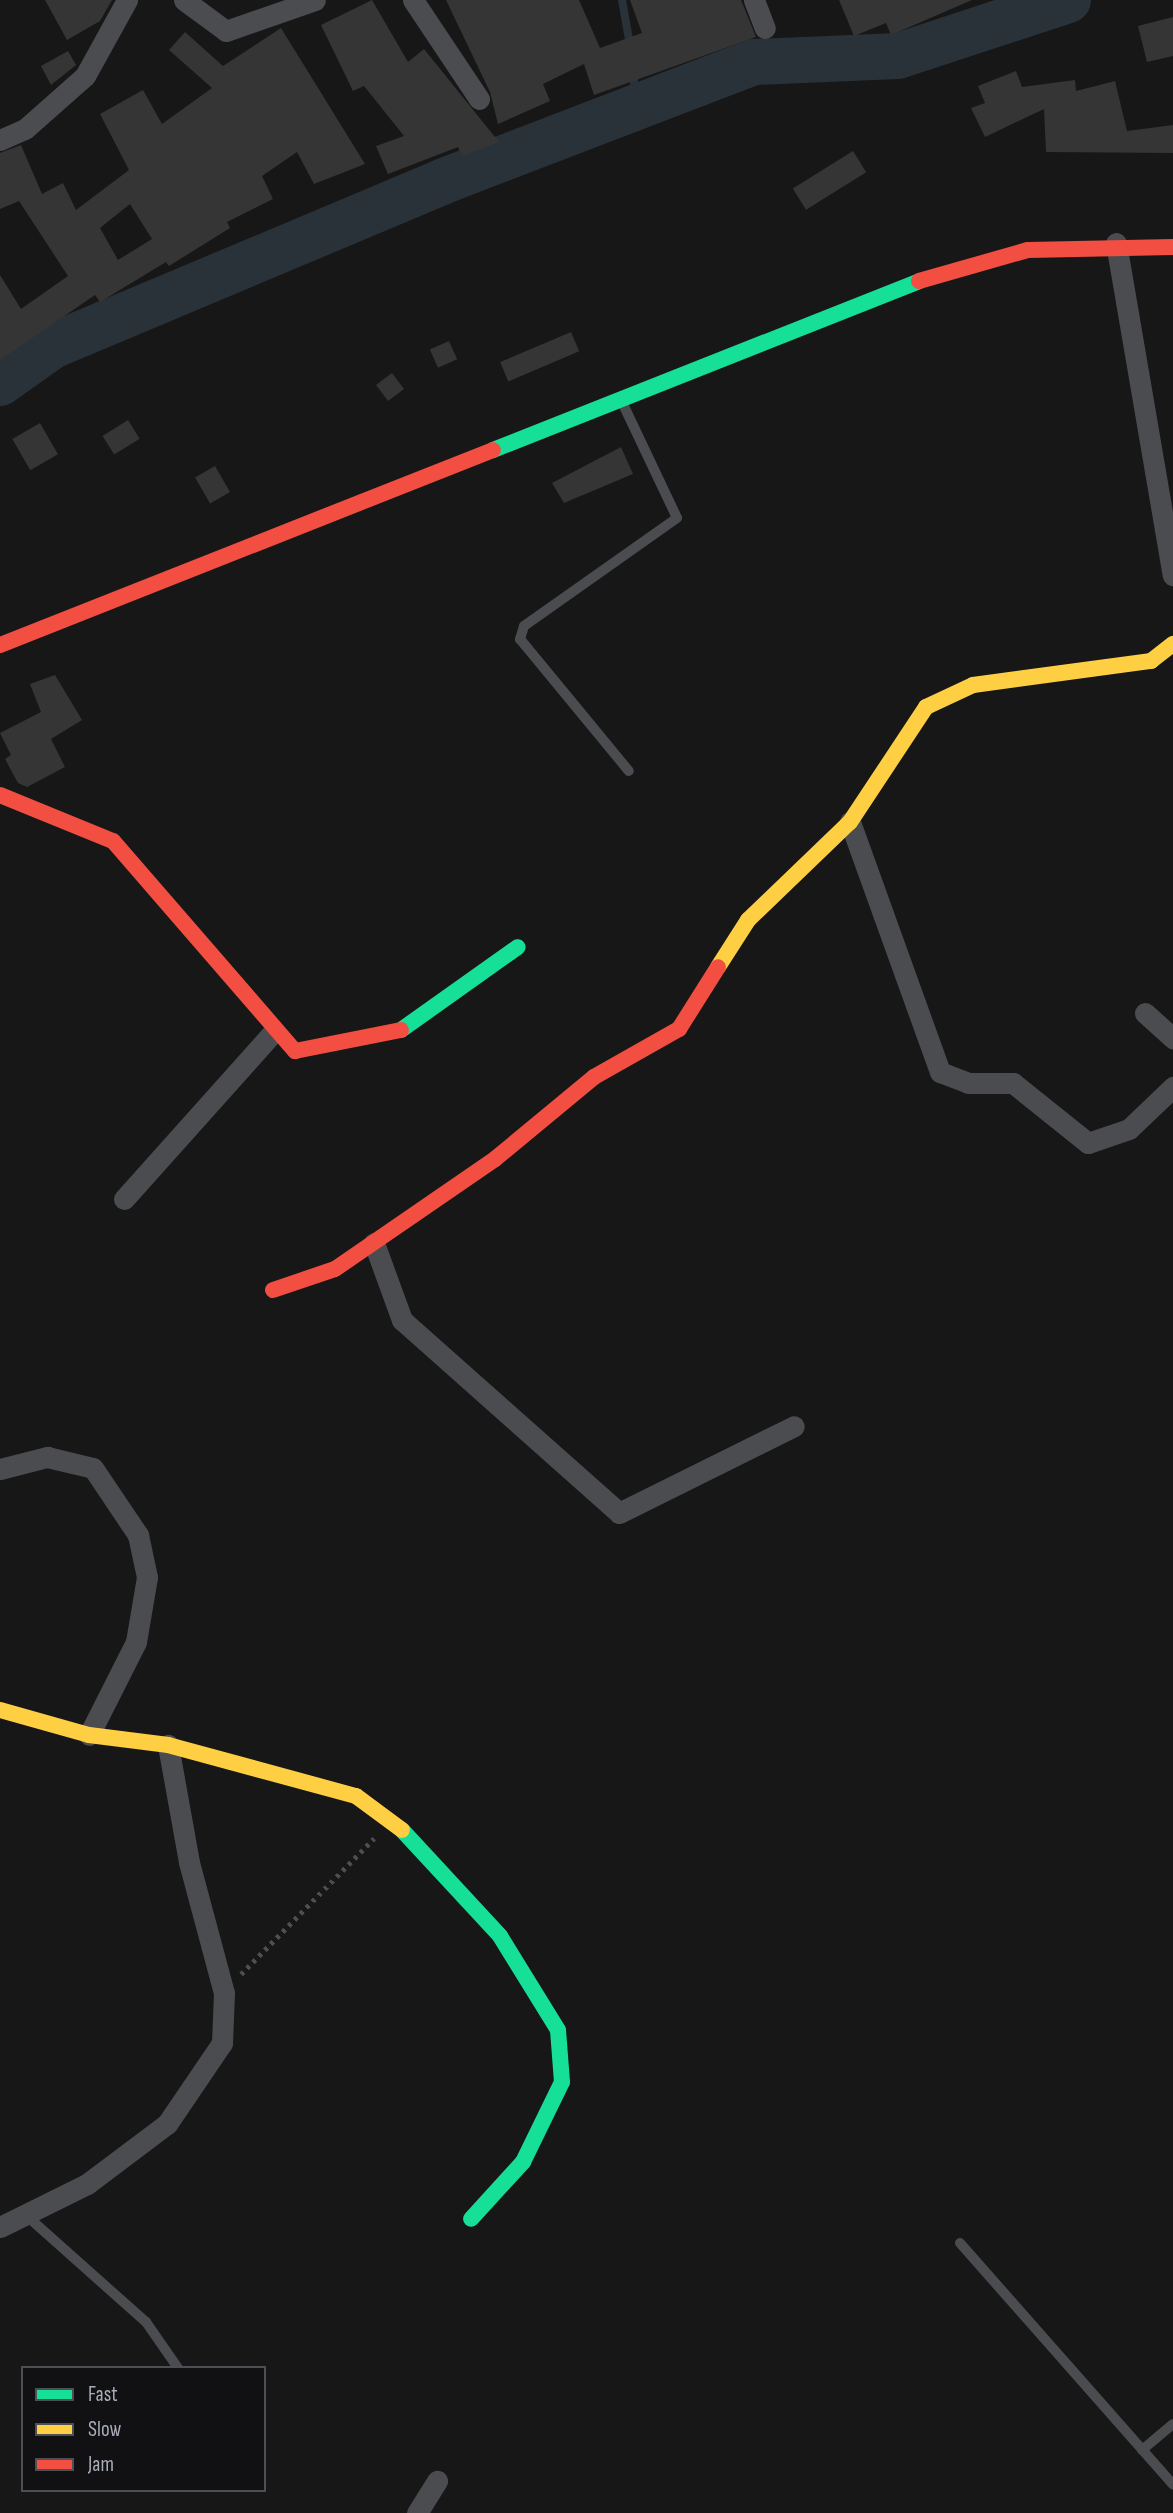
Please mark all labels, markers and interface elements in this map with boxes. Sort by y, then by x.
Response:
legend [21,2366,266,2492]
text: Fast [88,2382,118,2407]
text: Slow [88,2417,121,2442]
text: Jam [88,2452,114,2477]

